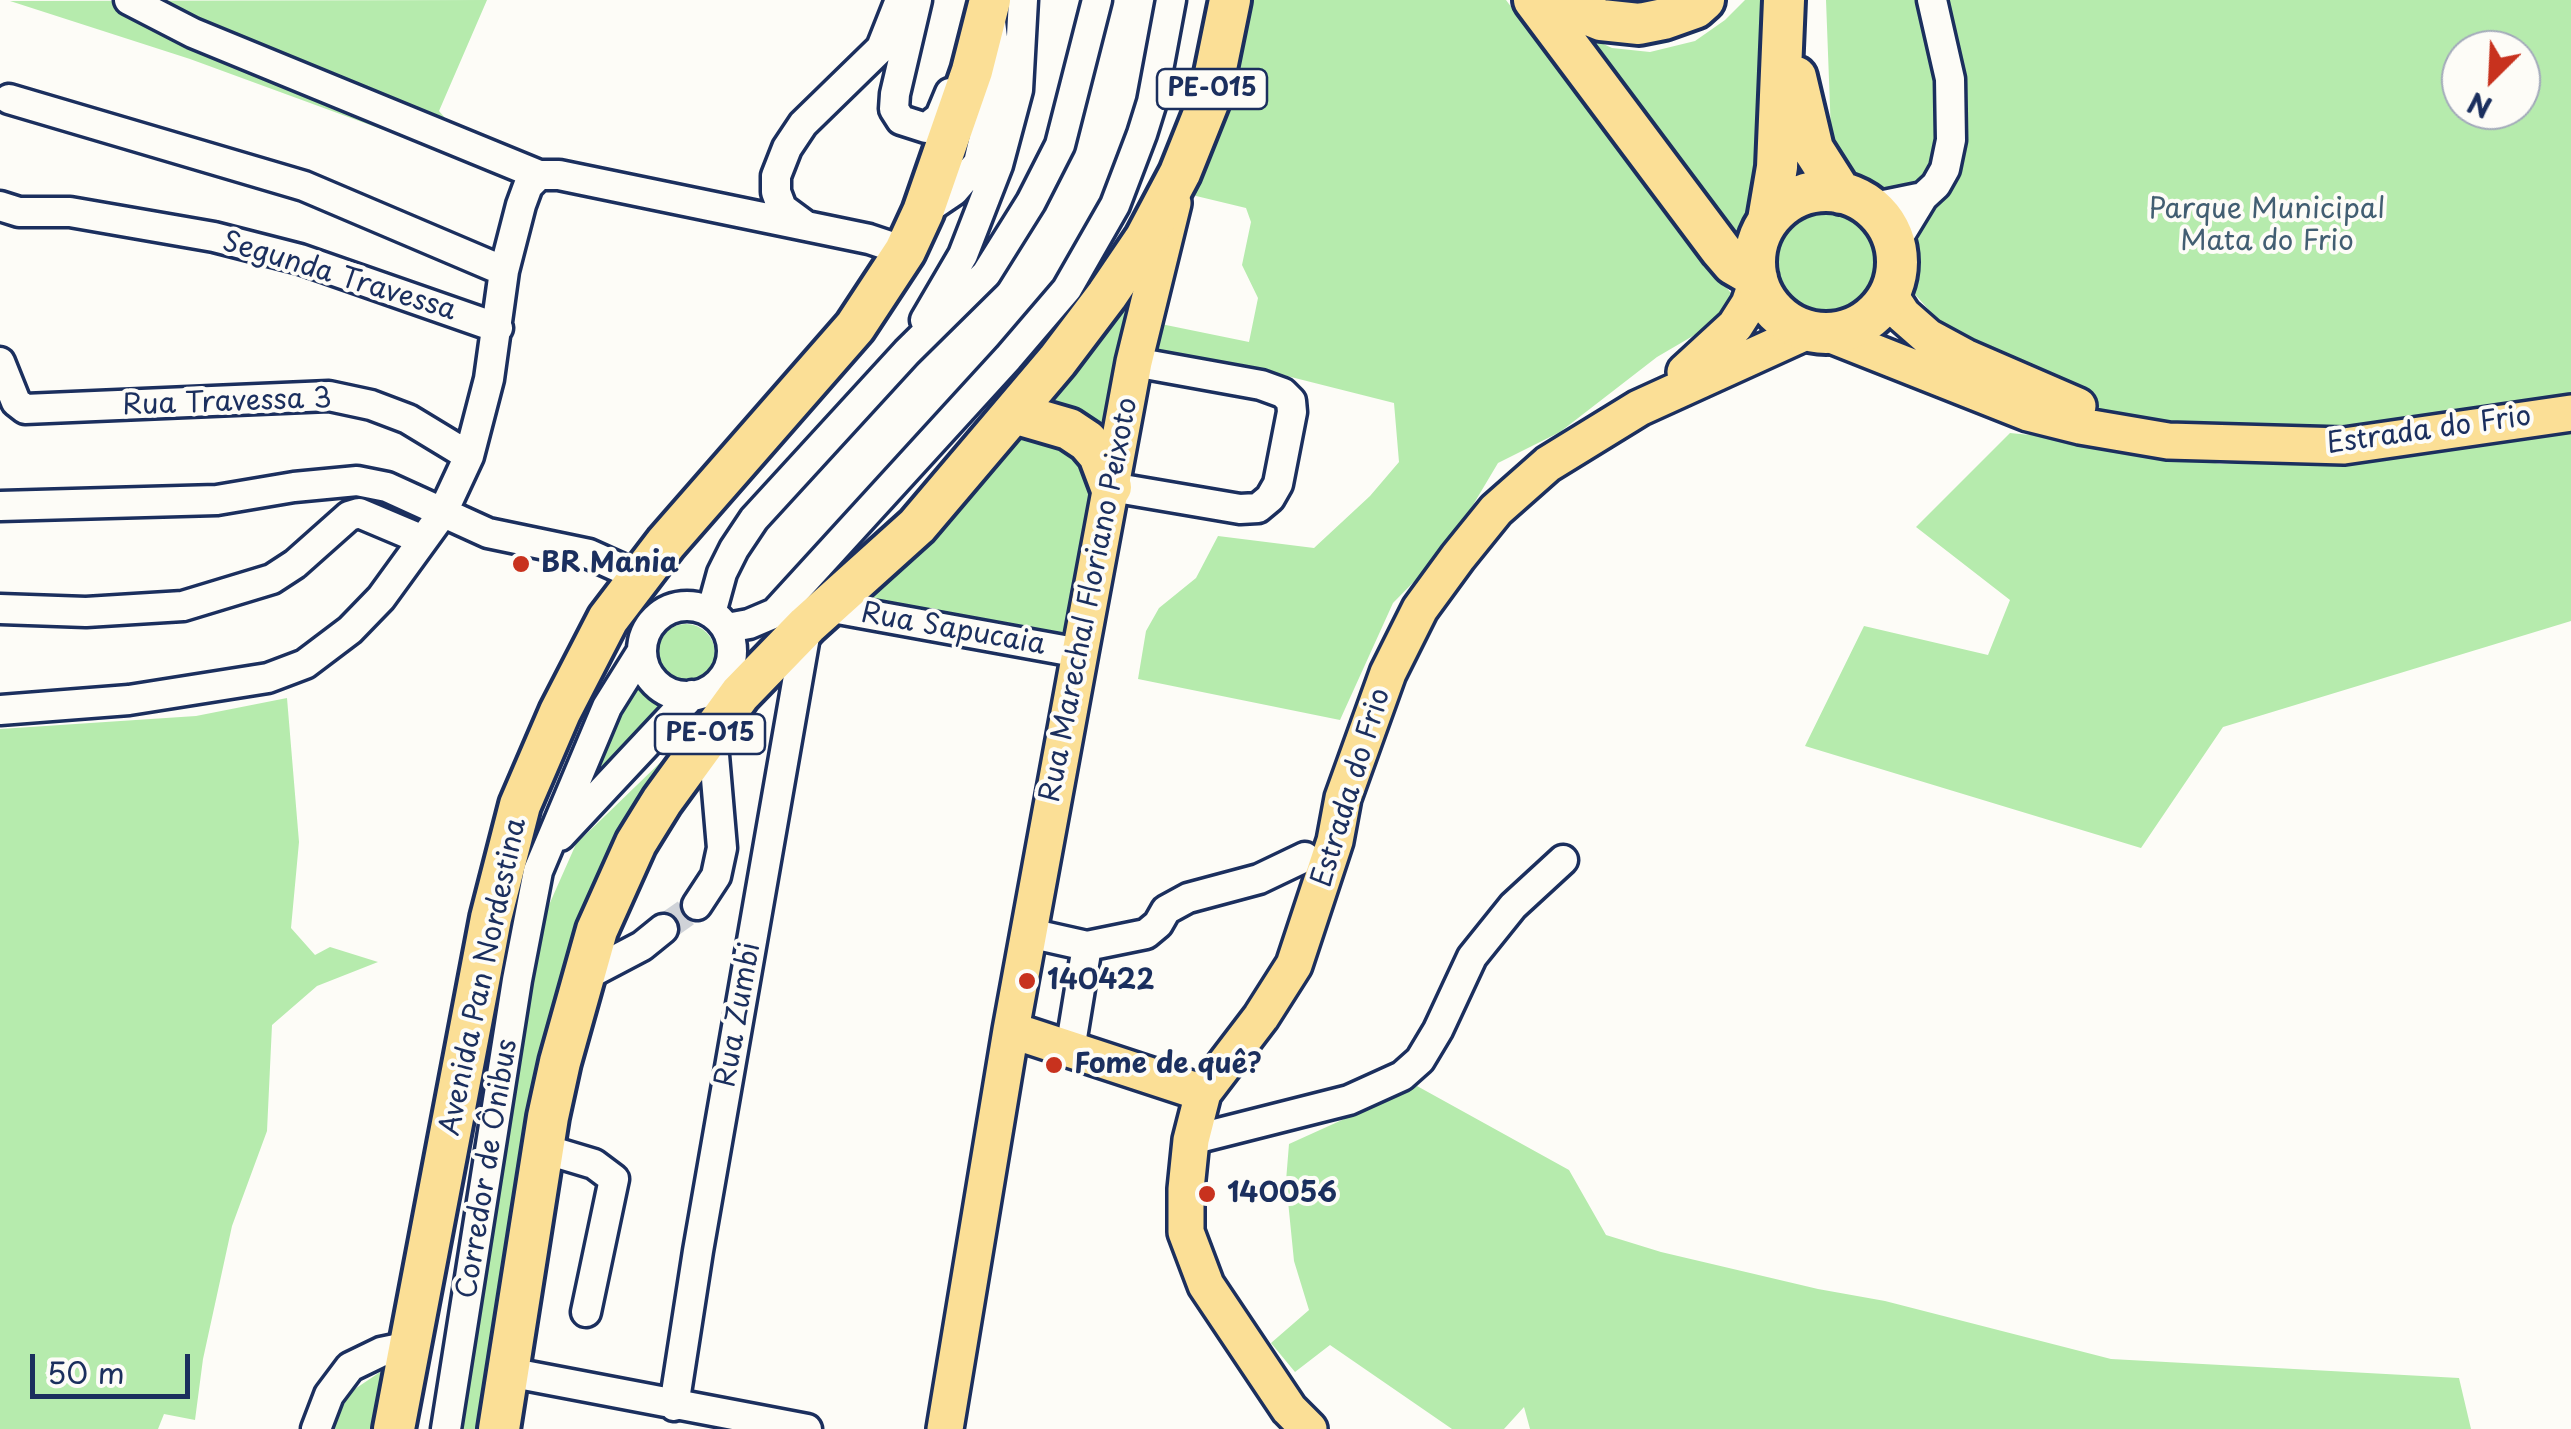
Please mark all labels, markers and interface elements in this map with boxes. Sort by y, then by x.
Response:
north arrow [2441,30,2541,130]
road number: PE-015 [1157,69,1267,109]
text: N [2461,82,2498,130]
park label: Parque Municipal Mata do Frio [2149,193,2385,259]
street label: Segunda Travessa [218,225,460,329]
street label: Rua Travessa 3 [122,383,332,423]
street label: Rua Marechal Floriano Peixoto [1034,395,1146,805]
street label: Estrada do Frio [2325,400,2533,462]
place label: BR Mania [541,547,679,581]
marker: BR Mania [510,553,532,575]
street label: Rua Sapucaia [858,597,1048,663]
street label: Estrada do Frio [1306,685,1398,891]
road number: PE-015 [655,714,765,754]
street label: Avenida Pan Nordestina [434,815,534,1139]
street label: Rua Zumbi [710,940,768,1090]
place label: 140422 [1047,964,1155,998]
marker: 140422 [1016,970,1038,992]
street label: Corredor de Ônibus [451,1037,525,1301]
place label: Fome de quê? [1074,1048,1261,1082]
marker: Fome de quê? [1043,1054,1065,1076]
place label: 140056 [1227,1177,1337,1211]
marker: 140056 [1196,1183,1218,1205]
scale bar [35,1334,195,1396]
text: 50 m [47,1349,125,1394]

